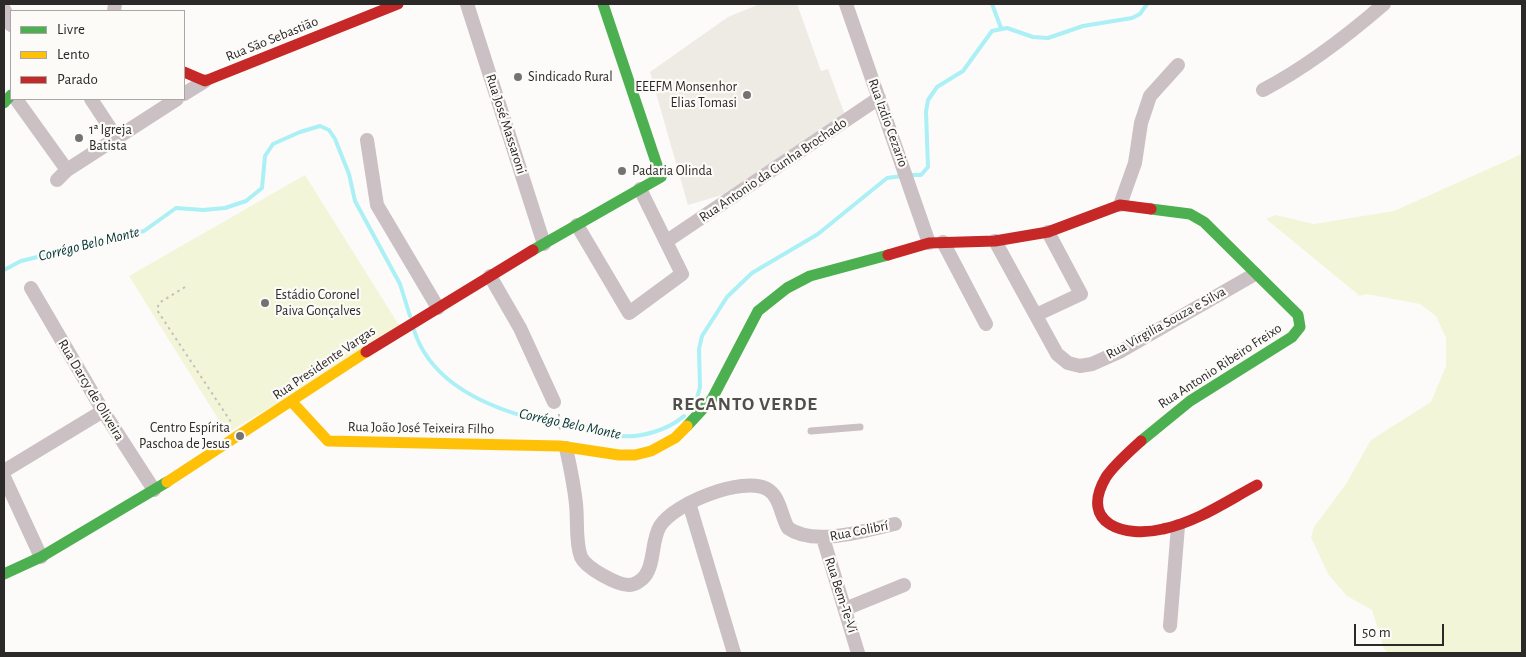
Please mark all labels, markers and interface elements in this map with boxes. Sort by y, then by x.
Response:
legend [10,10,185,100]
street label: Rua São Sebastião [223,13,321,65]
text: Livre [57,22,85,37]
text: Lento [57,47,90,62]
place label: Sindicado Rural [528,69,613,85]
marker: Sindicado Rural [512,71,524,83]
text: Parado [57,72,98,87]
street label: Rua José Massaroni [482,72,530,176]
street label: Rua Izdio Cezario [864,76,912,170]
place label: EEEFM Monsenhor Elias Tomasi [635,79,737,111]
marker: EEEFM Monsenhor Elias Tomasi [741,89,753,101]
street label: Rua Antonio da Cunha Brochado [696,114,850,226]
place label: 1ª Igreja Batista [89,122,132,154]
marker: 1ª Igreja Batista [73,132,85,144]
place label: Padaria Olinda [632,163,712,179]
marker: Padaria Olinda [616,165,628,177]
water label: Corrégo Belo Monte [37,223,141,265]
street label: Rua Virgilia Souza e Silva [1103,283,1229,363]
place label: Estádio Coronel Paiva Gonçalves [275,287,361,320]
marker: Estádio Coronel Paiva Gonçalves [259,297,271,309]
street label: Rua Antonio Ribeiro Freixo [1155,320,1285,412]
street label: Rua Presidente Vargas [269,322,379,404]
street label: Rua Darcy de Oliveira [54,336,128,444]
district label: RECANTO VERDE [670,393,820,415]
water label: Corrégo Belo Monte [517,404,623,444]
street label: Rua João José Teixeira Filho [348,418,494,438]
place label: Centro Espírita Paschoa de Jesus [139,420,230,452]
marker: Centro Espírita Paschoa de Jesus [234,430,246,442]
street label: Rua Colibrí [828,517,890,545]
street label: Rua Bem-Te-Vi [821,555,861,635]
scale bar [1356,614,1446,646]
text: 50 m [1362,625,1391,640]

